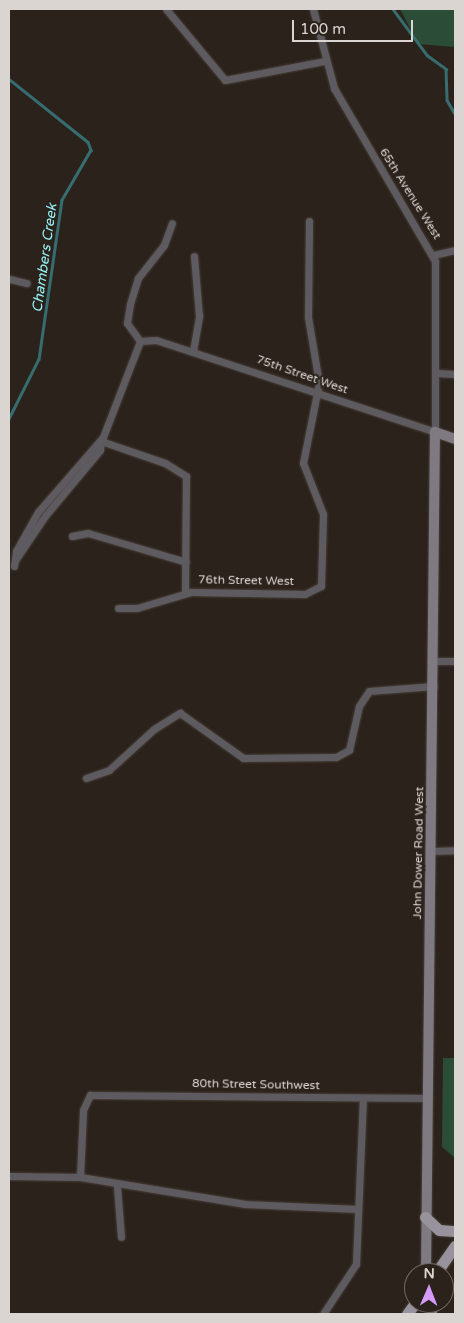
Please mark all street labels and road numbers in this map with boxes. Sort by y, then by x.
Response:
street label: 65th Avenue West [376,146,444,242]
street label: 75th Street West [254,353,350,397]
street label: 76th Street West [198,573,294,589]
street label: John Dower Road West [411,787,427,919]
street label: 80th Street Southwest [192,1077,320,1093]

